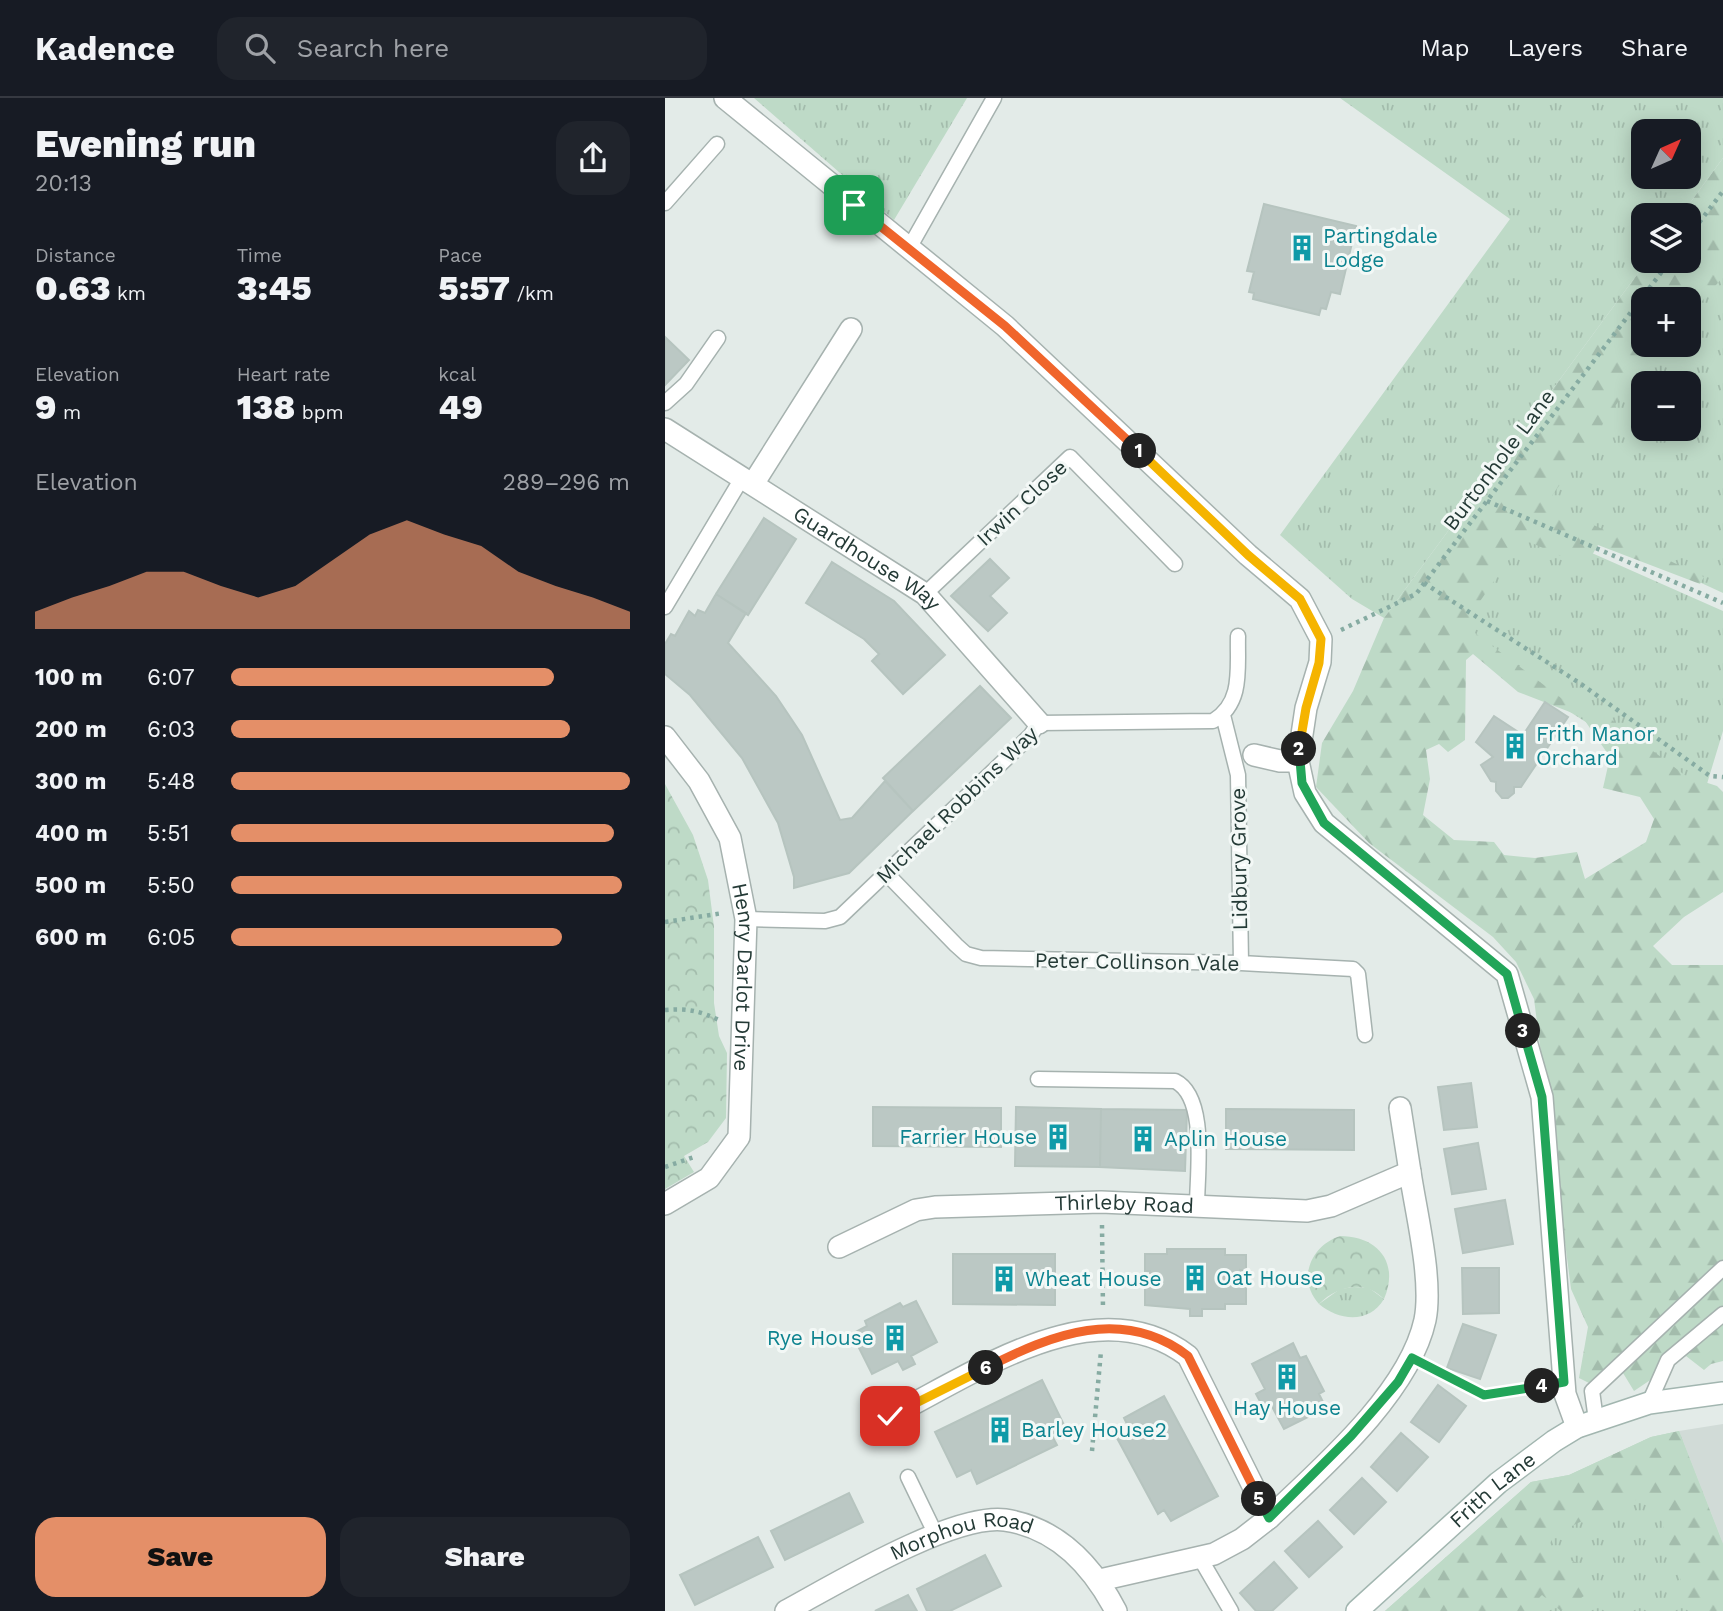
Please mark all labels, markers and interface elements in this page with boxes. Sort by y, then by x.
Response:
search box [217,17,707,80]
text: Kadence [35,29,175,68]
icon: search [241,29,279,67]
text: Search here [297,33,449,63]
text: Map [1421,34,1469,62]
text: Layers [1507,34,1583,62]
text: Share [1621,34,1688,62]
north arrow [1631,119,1701,189]
map controls [1631,119,1701,441]
button: share [556,121,630,195]
text: Evening run [35,122,256,166]
text: 20:13 [35,170,92,197]
pin [824,175,884,235]
icon: arrive [835,186,873,224]
button: layers [1631,203,1701,273]
place label: Partingdale Lodge [1323,223,1438,272]
building icon: Partingdale Lodge [1287,233,1317,263]
text: Distance [35,244,116,267]
text: Time [237,244,282,267]
text: Pace [438,244,482,267]
text: 0.63 [35,267,111,309]
text: 3:45 [237,267,312,309]
text: 5:57 [438,267,510,309]
text: km [111,282,146,305]
text: /km [510,282,554,305]
button: + [1631,287,1701,357]
text: Elevation [35,363,120,386]
text: Heart rate [237,363,331,386]
text: kcal [438,363,476,386]
button: − [1631,371,1701,441]
street label: Burtonhole Lane [1438,384,1560,535]
text: 9 [35,386,57,428]
text: 138 [237,386,295,428]
text: 49 [438,386,483,428]
text: m [57,401,81,424]
text: bpm [295,401,344,424]
pin: 1 [1121,434,1156,468]
text: 1 [1134,439,1143,462]
street label: Irwin Close [971,454,1072,551]
text: Elevation [35,469,138,496]
text: 289–296 m [503,469,630,496]
street label: Guardhouse Way [789,501,947,615]
text: 100 m [35,664,103,691]
text: 6:07 [147,664,195,691]
text: 200 m [35,716,107,743]
text: 6:03 [147,716,195,743]
street label: Michael Robbins Way [870,721,1043,888]
place label: Frith Manor Orchard [1536,721,1655,770]
building icon: Frith Manor Orchard [1500,731,1530,761]
pin: 2 [1281,732,1317,766]
text: 2 [1293,737,1304,760]
text: 300 m [35,768,106,795]
text: 5:48 [147,768,195,795]
street label: Lidbury Grove [1225,788,1252,930]
text: 400 m [35,820,108,847]
text: 5:51 [147,820,190,847]
text: 500 m [35,872,106,899]
text: 5:50 [147,872,195,899]
street label: Henry Darlot Drive [727,881,759,1072]
text: 600 m [35,924,107,951]
text: 6:05 [147,924,195,951]
street label: Peter Collinson Vale [1034,947,1240,976]
pin: 3 [1505,1014,1541,1048]
text: 3 [1517,1019,1528,1042]
building icon: Farrier House [1043,1122,1073,1152]
place label: Farrier House [899,1124,1037,1149]
building icon: Aplin House [1128,1124,1158,1154]
place label: Aplin House [1164,1126,1287,1151]
street label: Thirleby Road [1054,1189,1195,1218]
building icon: Oat House [1180,1263,1210,1293]
building icon: Wheat House [989,1264,1019,1294]
place label: Oat House [1216,1265,1323,1290]
place label: Wheat House [1025,1266,1162,1291]
building icon: Rye House [880,1323,910,1353]
place label: Rye House [767,1325,874,1350]
pin: 6 [969,1350,1003,1386]
text: 6 [980,1356,991,1379]
building icon: Hay House [1272,1362,1302,1392]
pin: 4 [1525,1368,1559,1404]
text: 4 [1535,1374,1548,1397]
pin [860,1386,920,1446]
place label: Hay House [1233,1395,1341,1420]
icon: check [871,1397,909,1435]
building icon: Barley House2 [985,1415,1015,1445]
place label: Barley House2 [1021,1417,1167,1442]
street label: Frith Lane [1444,1446,1540,1533]
pin: 5 [1241,1482,1277,1516]
text: 5 [1253,1487,1264,1510]
street label: Morphou Road [886,1506,1037,1565]
button: Save [35,1517,326,1597]
button: Share [340,1517,630,1597]

